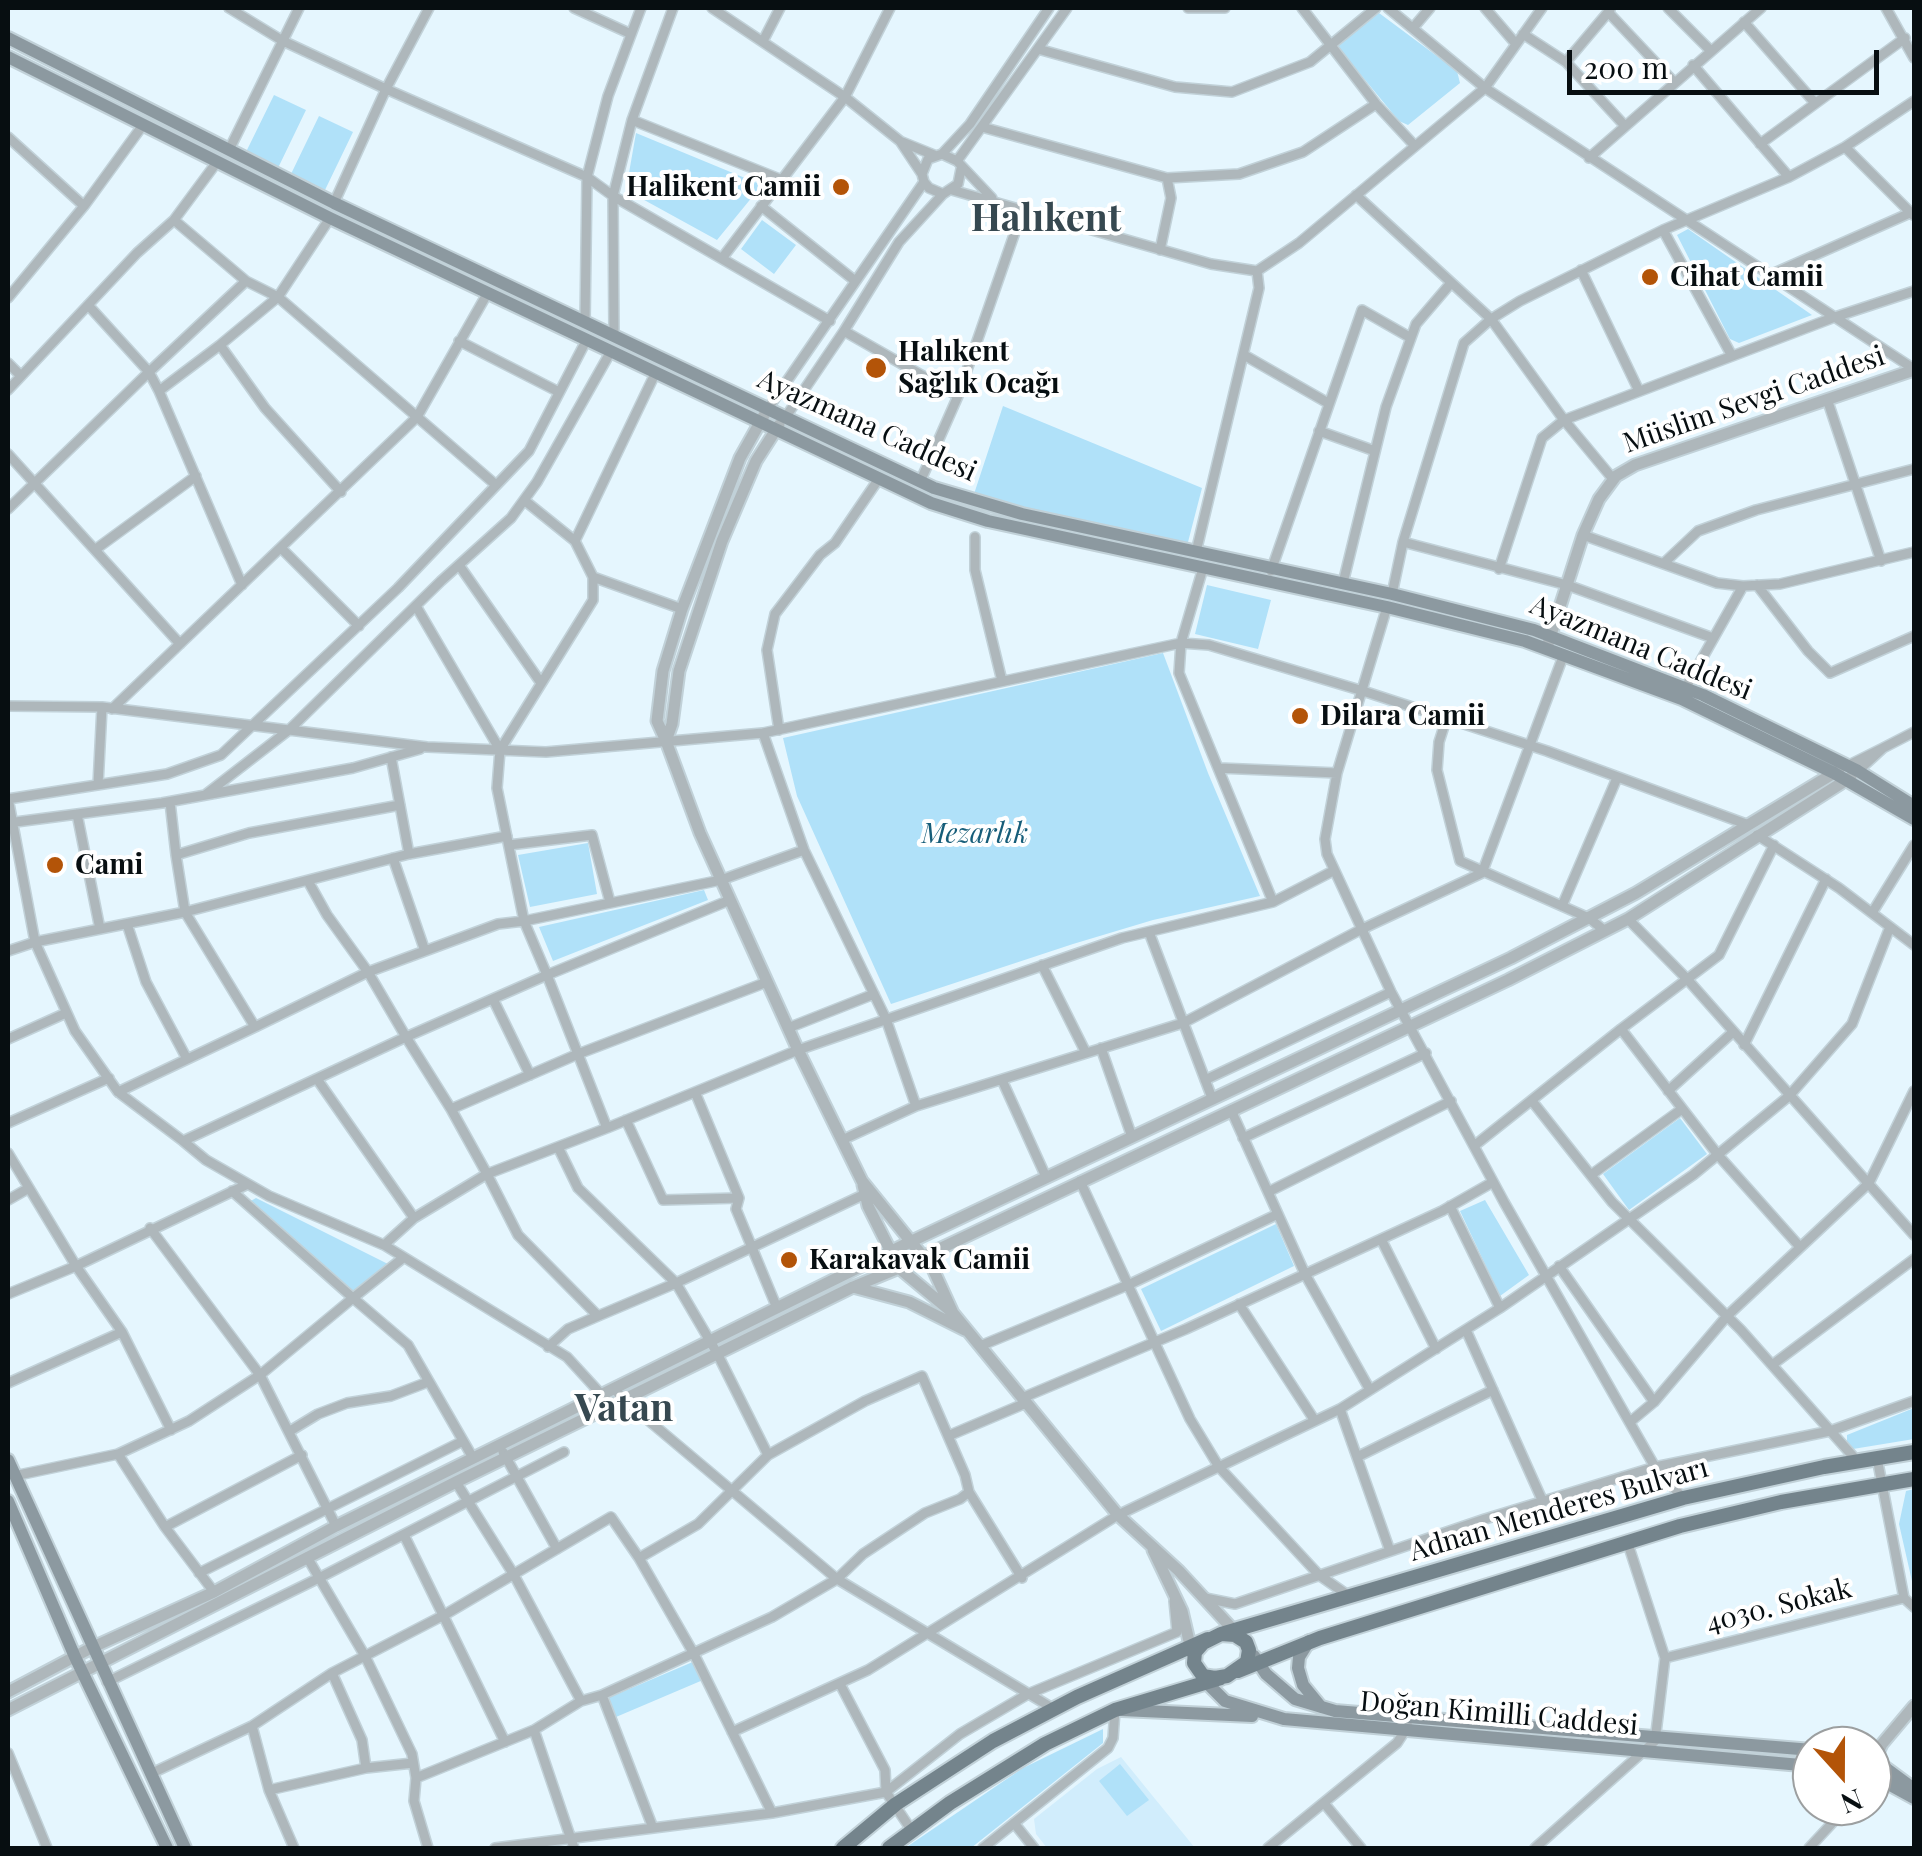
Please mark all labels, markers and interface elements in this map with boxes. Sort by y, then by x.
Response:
scale bar [1572,30,1884,92]
text: 200 m [1584,47,1668,87]
place label: Halikent Camii [626,170,821,204]
marker: Halikent Camii [830,176,852,198]
district label: Halıkent [971,196,1121,242]
place label: Cihat Camii [1670,260,1824,294]
marker: Cihat Camii [1639,266,1661,288]
place label: Halıkent Sağlık Ocağı [898,335,1060,401]
street label: Müslim Sevgi Caddesi [1619,339,1889,461]
marker: Halıkent Sağlık Ocağı [863,355,889,381]
street label: Ayazmana Caddesi [752,363,982,489]
street label: Ayazmana Caddesi [1525,588,1757,708]
place label: Dilara Camii [1320,699,1485,733]
marker: Dilara Camii [1289,705,1311,727]
park label: Mezarlık [922,817,1028,851]
place label: Cami [75,848,143,882]
marker: Cami [44,854,66,876]
place label: Karakavak Camii [809,1243,1030,1277]
marker: Karakavak Camii [778,1249,800,1271]
district label: Vatan [575,1386,673,1432]
street label: Adnan Menderes Bulvarı [1406,1451,1712,1569]
street label: 4030. Sokak [1703,1572,1855,1640]
street label: Doğan Kimilli Caddesi [1358,1685,1640,1743]
north arrow [1792,1726,1892,1826]
text: N [1836,1782,1868,1824]

